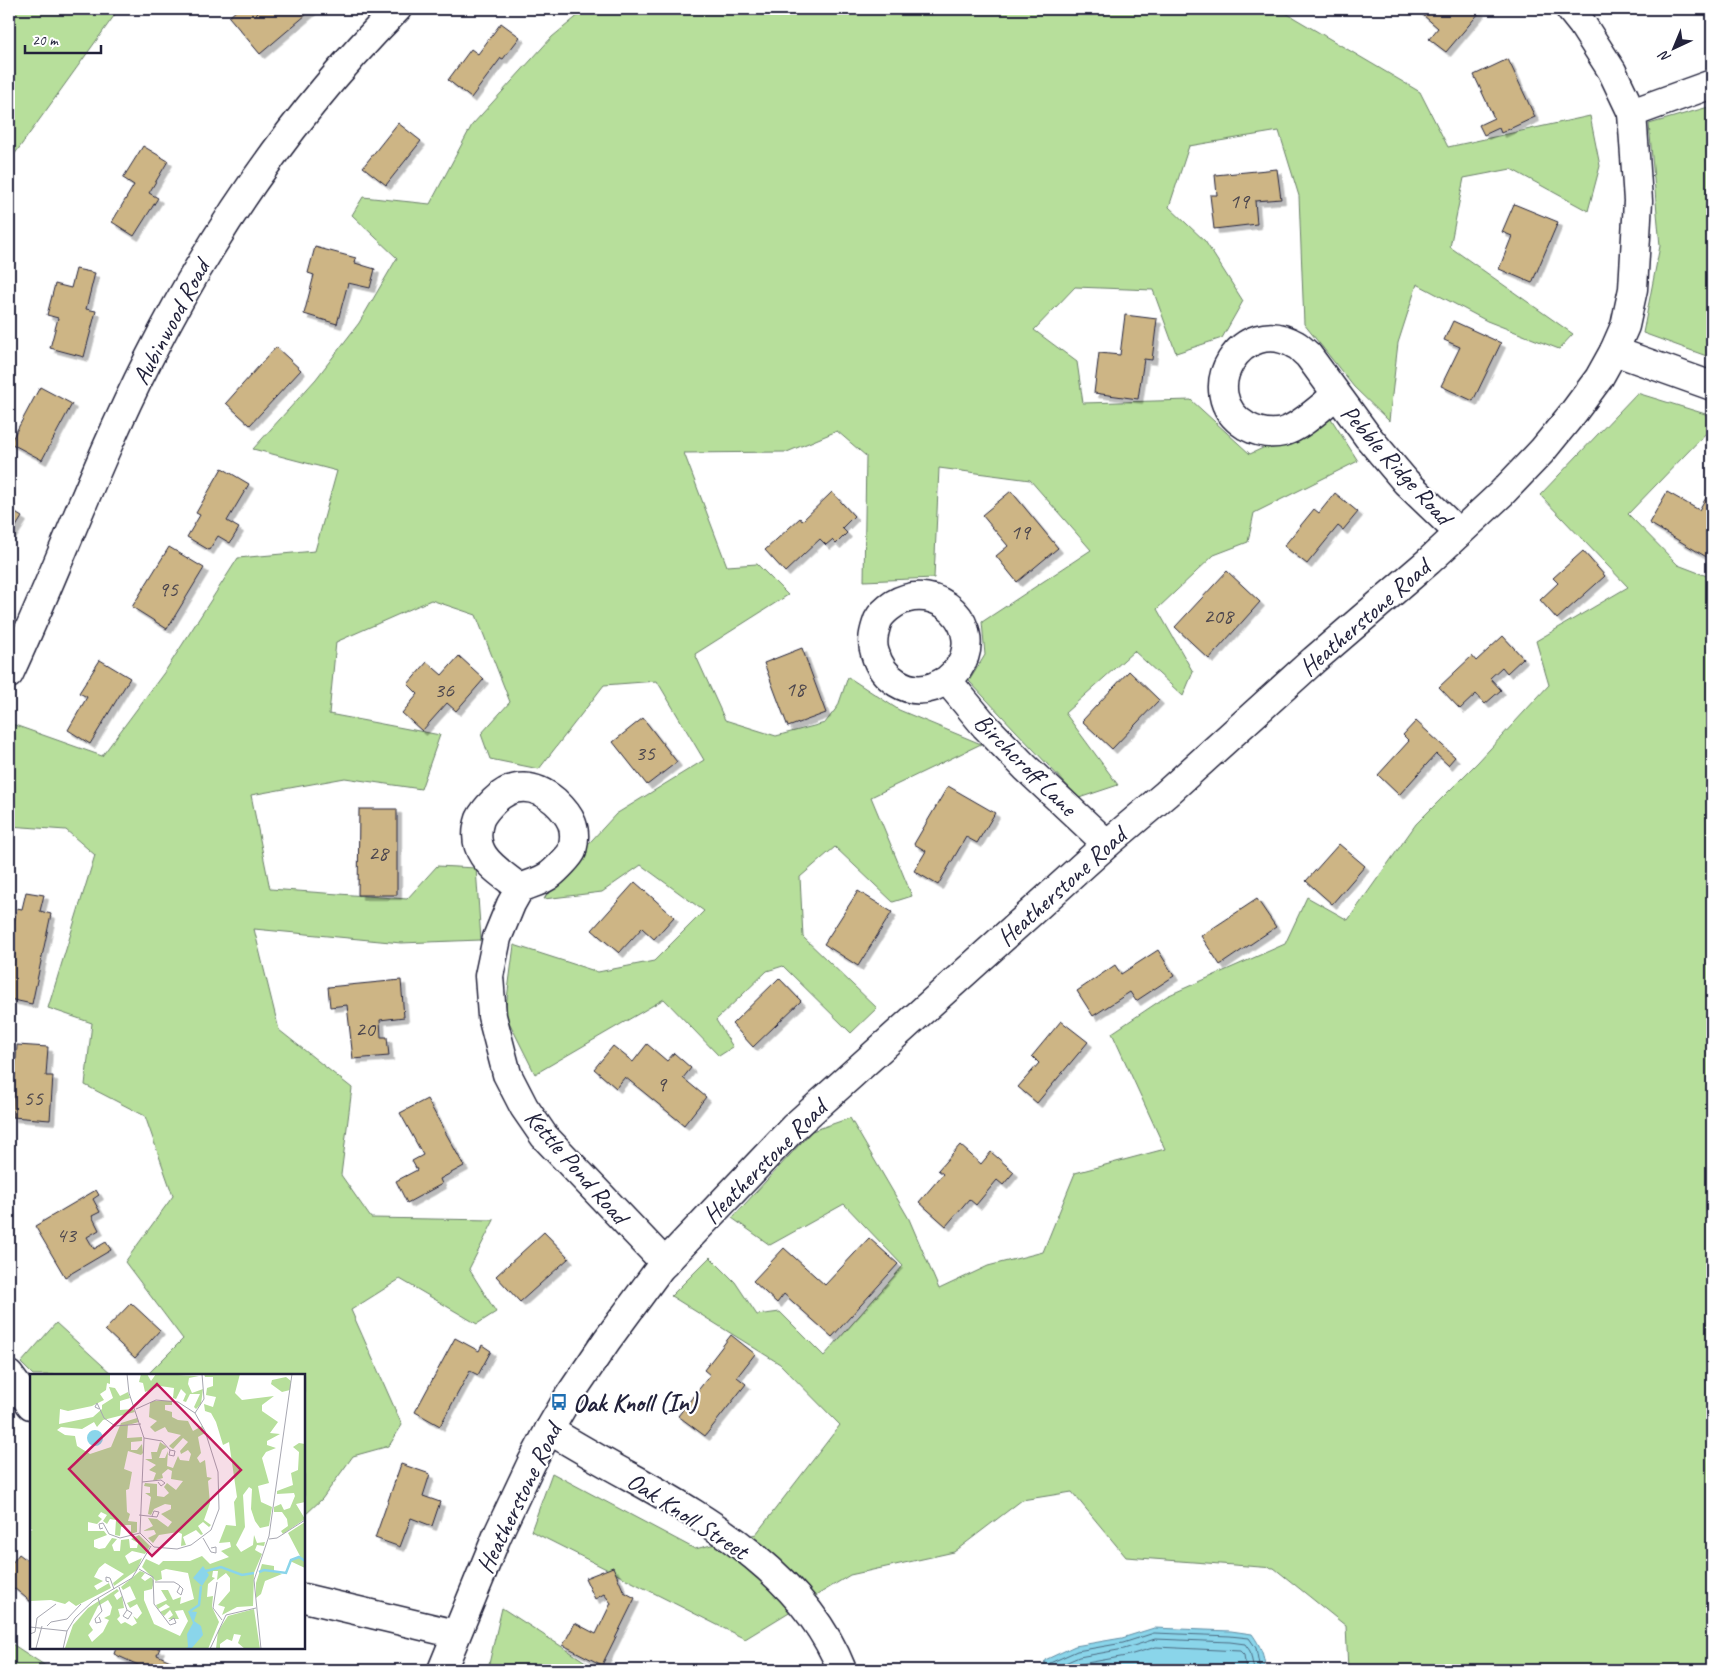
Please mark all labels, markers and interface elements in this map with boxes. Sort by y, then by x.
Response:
scale bar [25,22,101,54]
north arrow [1648,22,1698,72]
text: 20 m [32,31,59,50]
text: N [1655,46,1674,66]
house number: 19 [1229,187,1251,215]
street label: Aubinwood Road [125,251,219,390]
street label: Pebble Ridge Road [1334,398,1461,534]
house number: 19 [1010,518,1032,546]
street label: Heatherstone Road [1293,550,1440,683]
house number: 95 [158,575,179,603]
house number: 208 [1203,602,1235,630]
house number: 18 [785,675,807,703]
house number: 36 [434,676,455,704]
street label: Birchcroff Lane [967,707,1085,824]
house number: 35 [635,739,656,767]
street label: Heatherstone Road [990,818,1136,953]
house number: 28 [368,839,390,867]
house number: 20 [355,1015,377,1043]
house number: 9 [656,1070,668,1098]
house number: 55 [23,1084,44,1112]
street label: Heatherstone Road [696,1090,837,1231]
street label: Kettle Pond Road [517,1102,637,1233]
house number: 43 [56,1221,78,1249]
inset map [30,1374,305,1649]
place label: Oak Knoll (In) [573,1387,699,1419]
bus stop icon: Oak Knoll (In) [549,1392,569,1412]
street label: Heatherstone Road [469,1415,571,1579]
street label: Oak Knoll Street [621,1465,756,1568]

